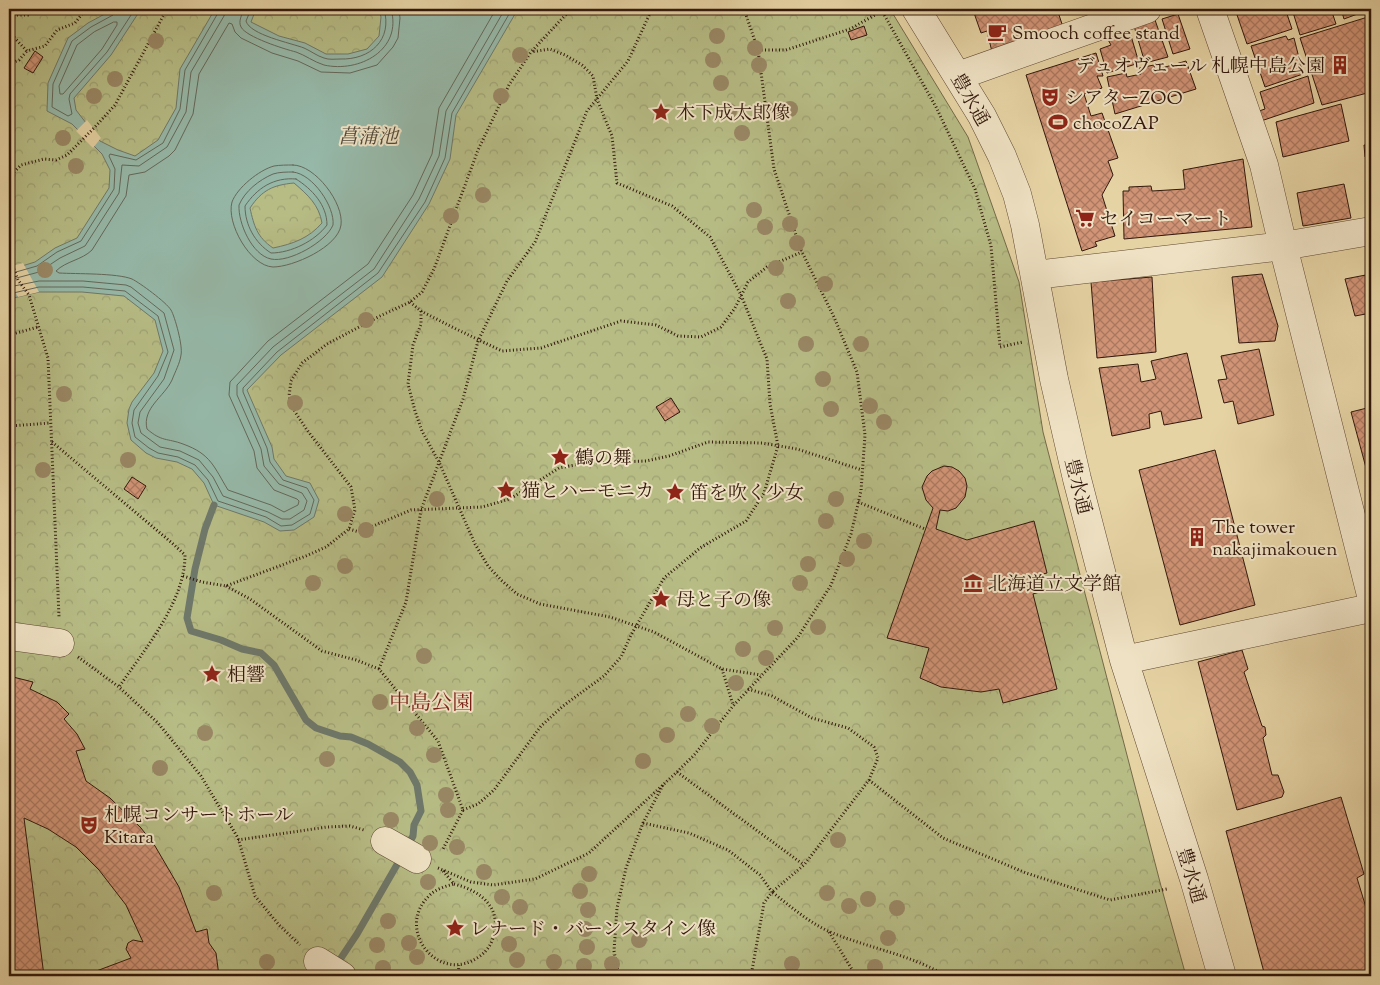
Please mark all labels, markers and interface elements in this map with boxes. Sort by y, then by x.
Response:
cafe icon: Smooch coffee stand [986,21,1008,43]
place label: Smooch coffee stand [1012,21,1180,48]
place label: デュオヴェール 札幌中島公園 [1076,54,1325,81]
building icon: デュオヴェール 札幌中島公園 [1329,54,1351,76]
street label: 豊水通 [943,69,995,132]
theatre icon: シアターZOO [1039,86,1061,108]
place label: シアターZOO [1065,86,1183,113]
place icon: 木下成太郎像 [650,101,672,123]
place label: 木下成太郎像 [676,101,790,128]
sports icon: chocoZAP [1047,111,1069,133]
place label: chocoZAP [1073,111,1159,138]
water label: 菖蒲池 [338,124,400,153]
supermarket icon: セイコーマート [1074,207,1096,229]
place label: セイコーマート [1100,207,1232,234]
place icon: 鶴の舞 [549,446,571,468]
place label: 鶴の舞 [575,446,632,473]
street label: 豊水通 [1057,456,1097,518]
place icon: 猫とハーモニカ [495,479,517,501]
place label: 猫とハーモニカ [521,479,654,506]
place icon: 笛を吹く少女 [664,481,686,503]
place label: 笛を吹く少女 [690,481,804,508]
place label: The tower nakajimakouen [1212,515,1337,564]
building icon: The tower nakajimakouen [1186,526,1208,548]
museum icon: 北海道立文学館 [962,572,984,594]
place label: 北海道立文学館 [988,572,1121,599]
place icon: 母と子の像 [650,588,672,610]
place label: 母と子の像 [676,588,771,615]
place icon: 相響 [201,663,223,685]
place label: 相響 [227,663,265,690]
district label: 中島公園 [389,689,473,719]
place label: 札幌コンサートホール Kitara [104,803,294,852]
theatre icon: 札幌コンサートホール Kitara [78,814,100,836]
street label: 豊水通 [1168,845,1211,907]
place icon: レナード・バーンスタイン像 [444,917,466,939]
place label: レナード・バーンスタイン像 [470,917,716,944]

